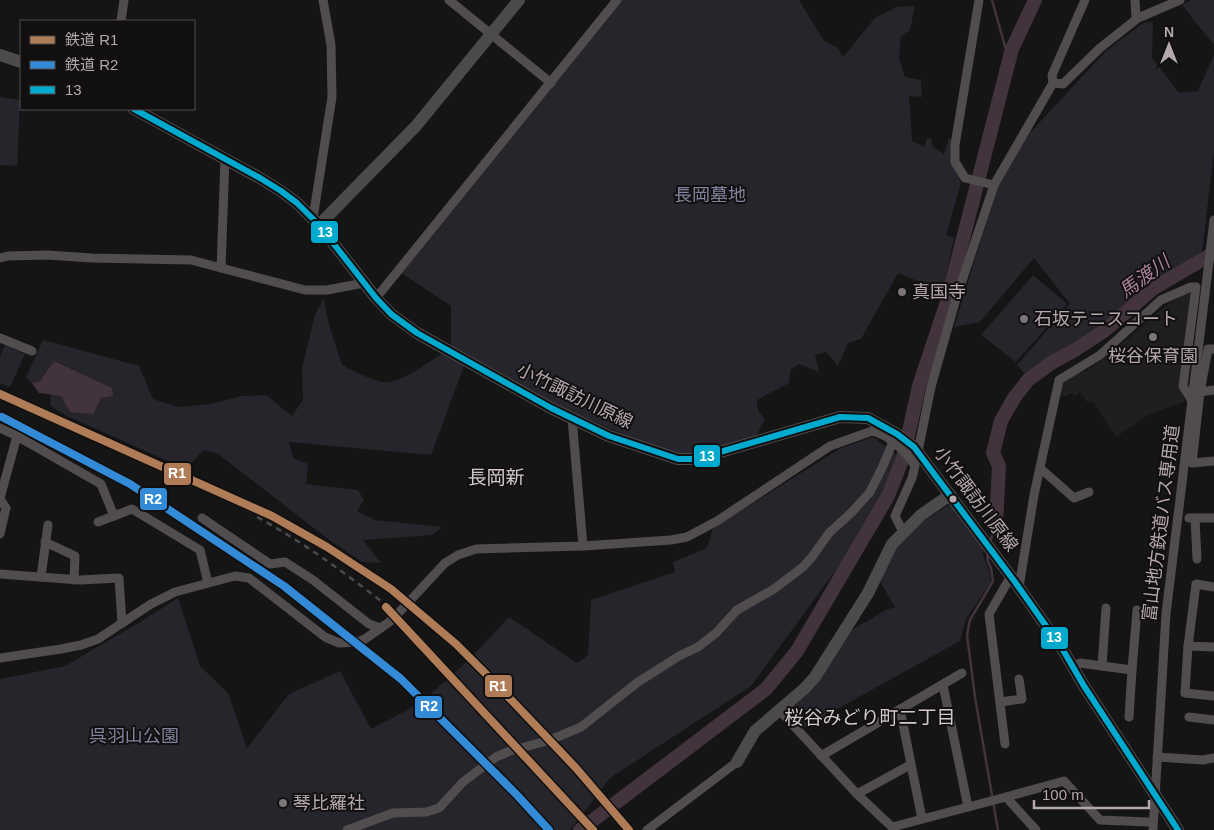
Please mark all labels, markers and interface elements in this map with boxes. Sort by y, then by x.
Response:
legend [20,20,195,110]
north arrow [1144,20,1194,70]
text: N [1164,24,1174,40]
text: 鉄道 R1 [65,31,118,48]
text: 鉄道 R2 [65,56,118,73]
text: 13 [65,81,82,98]
park label: 長岡墓地 [674,185,746,205]
line badge: 13 [310,220,339,244]
text: 13 [317,224,333,240]
water label: 馬渡川 [1115,250,1175,302]
place label: 真国寺 [912,282,966,302]
marker: 真国寺 [896,286,908,298]
place label: 石坂テニスコート [1034,309,1178,329]
marker: 石坂テニスコート [1018,313,1030,325]
marker: 桜谷保育園 [1147,331,1159,343]
place label: 桜谷保育園 [1108,346,1198,366]
street label: 小竹諏訪川原線 [514,359,636,433]
street label: 富山地方鉄道バス専用道 [1139,424,1183,622]
street label: 小竹諏訪川原線 [930,443,1022,555]
line badge: 13 [693,444,721,468]
text: 13 [699,448,715,464]
line badge: R1 [163,462,192,486]
text: R1 [168,465,186,481]
district label: 長岡新 [467,467,525,488]
line badge: R2 [139,487,168,511]
text: R2 [144,491,162,507]
unlabelled marker [948,494,958,504]
line badge: 13 [1040,626,1069,650]
text: 13 [1046,629,1062,645]
line badge: R1 [484,674,513,698]
text: R1 [489,678,507,694]
line badge: R2 [414,695,443,719]
text: R2 [420,698,438,714]
district label: 桜谷みどり町二丁目 [784,707,956,728]
park label: 呉羽山公園 [89,726,179,746]
scale bar [1034,778,1149,810]
text: 100 m [1042,786,1084,803]
place label: 琴比羅社 [293,793,365,813]
marker: 琴比羅社 [277,797,289,809]

